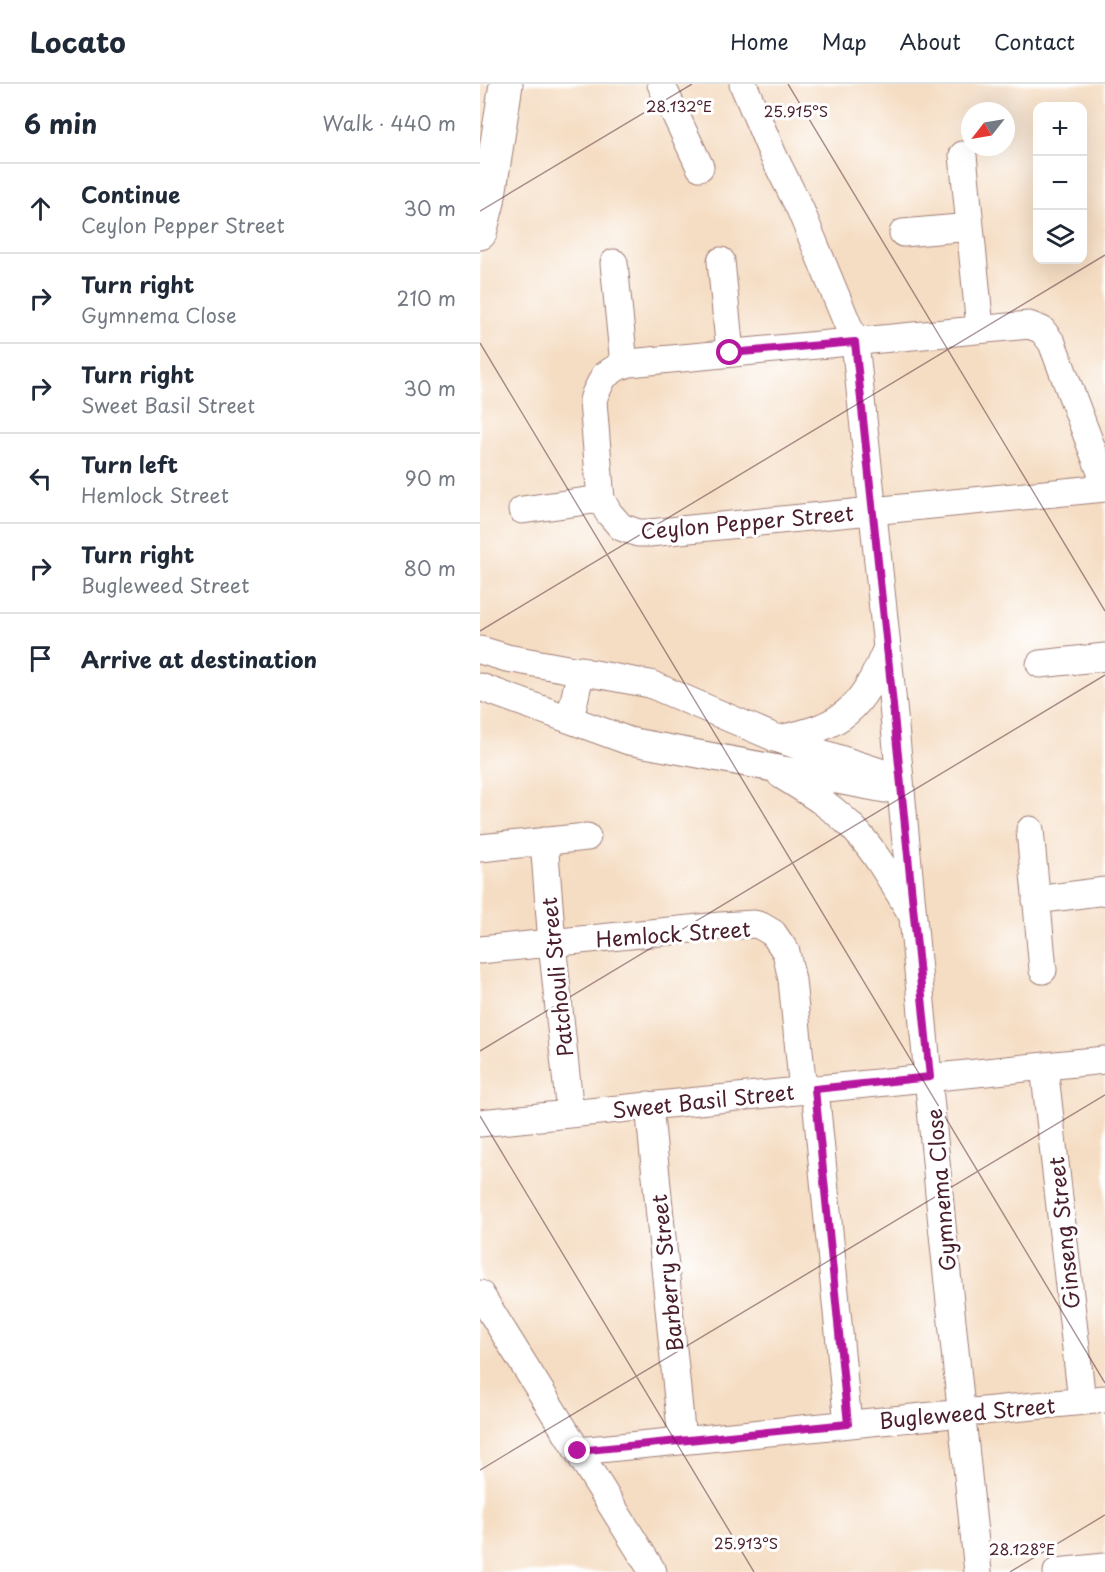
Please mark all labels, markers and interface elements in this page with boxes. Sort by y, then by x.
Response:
text: Locato [30,20,126,63]
text: Home [730,25,789,57]
text: Map [822,25,867,57]
text: About [900,25,961,57]
text: Contact [994,25,1075,57]
text: 28.132°E [646,94,712,117]
text: 25.915°S [764,99,828,122]
north arrow [961,102,1015,156]
map controls [1033,102,1087,264]
button: + [1033,102,1087,156]
text: 6 min [24,104,97,143]
text: Walk · 440 m [323,108,456,138]
button: − [1033,156,1087,210]
text: Continue [81,177,180,210]
icon: ahead [24,192,57,225]
text: 30 m [403,193,456,223]
text: Ceylon Pepper Street [81,210,285,240]
button: layers [1033,210,1087,264]
text: Turn right [81,267,194,300]
icon: right [24,282,57,315]
text: 210 m [397,283,456,313]
text: Gymnema Close [81,300,237,330]
route start [716,339,742,365]
text: Turn right [81,357,194,390]
icon: right [24,372,57,405]
text: 30 m [403,373,456,403]
text: Sweet Basil Street [81,390,255,420]
text: Turn left [81,447,178,480]
icon: left [24,462,57,495]
text: 90 m [405,463,456,493]
text: Hemlock Street [81,480,229,510]
street label: Ceylon Pepper Street [639,496,855,546]
text: Turn right [81,537,194,570]
icon: right [24,552,57,585]
text: 80 m [404,553,456,583]
text: Bugleweed Street [81,570,249,600]
icon: arrive [24,642,57,675]
text: Arrive at destination [81,642,317,675]
street label: Patchouli Street [532,896,580,1058]
street label: Hemlock Street [594,912,752,954]
street label: Sweet Basil Street [610,1075,796,1125]
street label: Gymnema Close [917,1107,963,1273]
street label: Ginseng Street [1039,1155,1087,1311]
street label: Barberry Street [642,1193,690,1353]
street label: Bugleweed Street [878,1388,1056,1436]
route end [564,1437,590,1463]
text: 25.913°S [714,1531,778,1554]
text: 28.128°E [989,1537,1055,1560]

